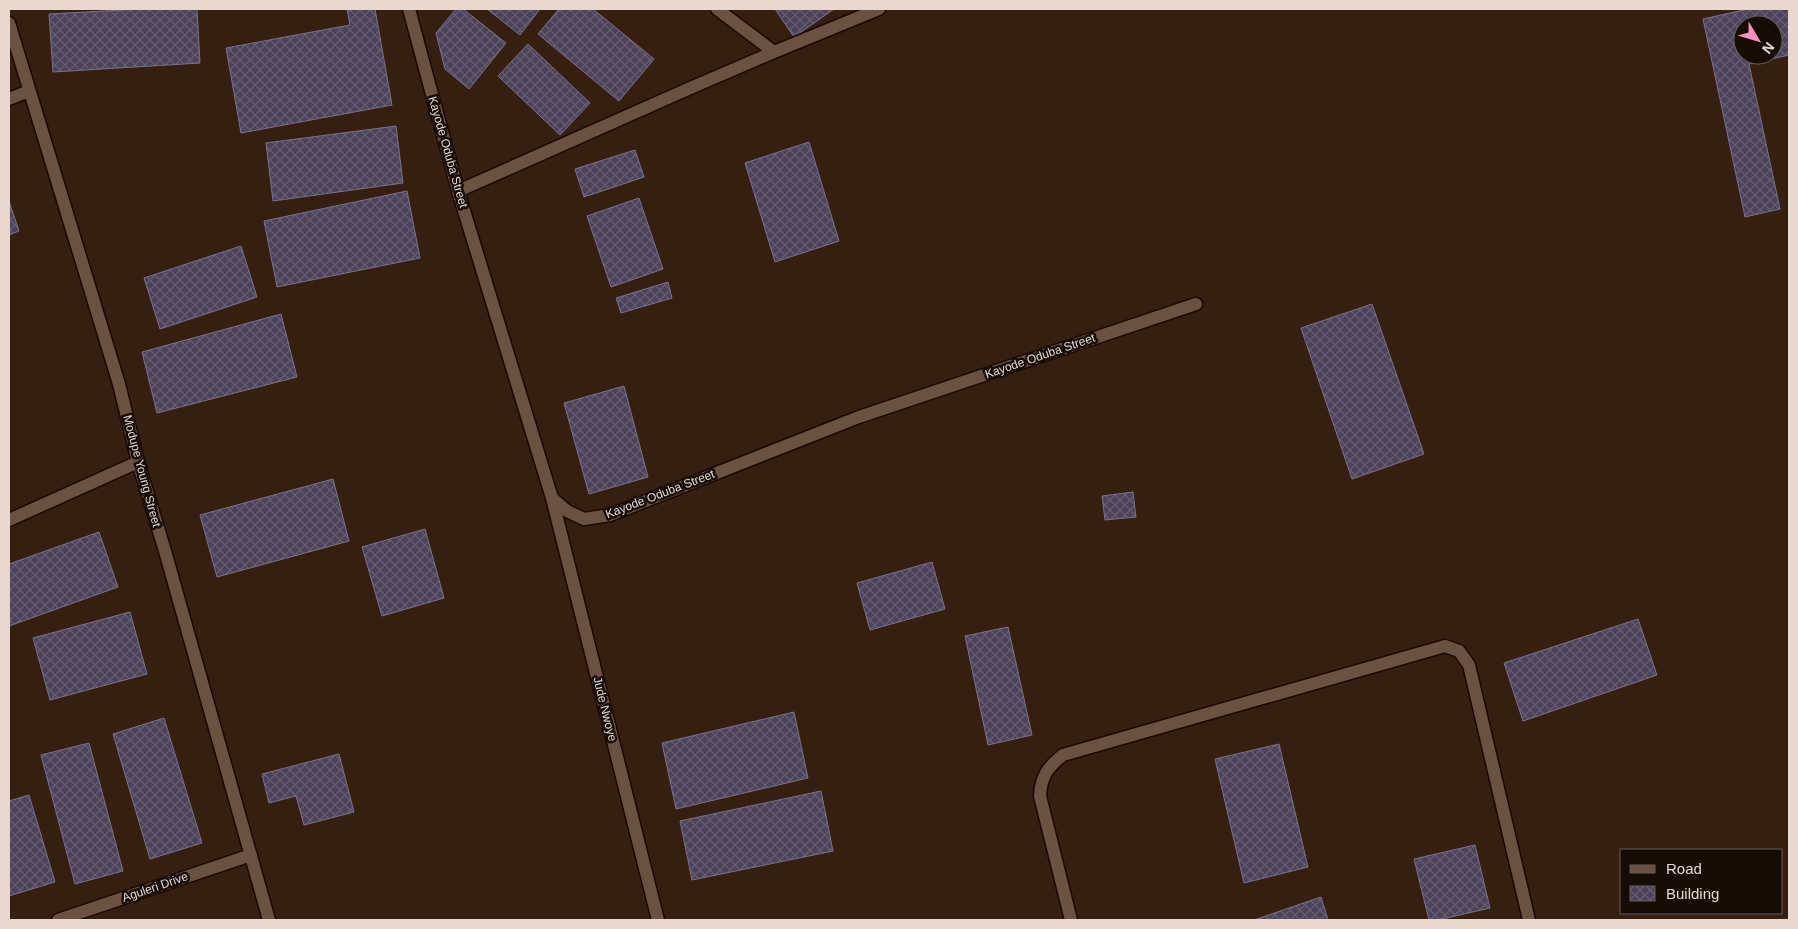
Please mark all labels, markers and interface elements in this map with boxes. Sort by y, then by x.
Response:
north arrow [1733,15,1783,65]
text: N [1759,39,1778,57]
street label: Kayode Oduba Street [425,95,471,210]
street label: Kayode Oduba Street [983,330,1097,381]
street label: Modupe Young Street [120,413,164,529]
street label: Kayode Oduba Street [604,467,717,521]
street label: Jude Nwoye [590,675,620,743]
legend [1620,849,1783,914]
text: Road [1666,860,1702,877]
street label: Aguleri Drive [120,869,190,905]
text: Building [1666,885,1719,902]

